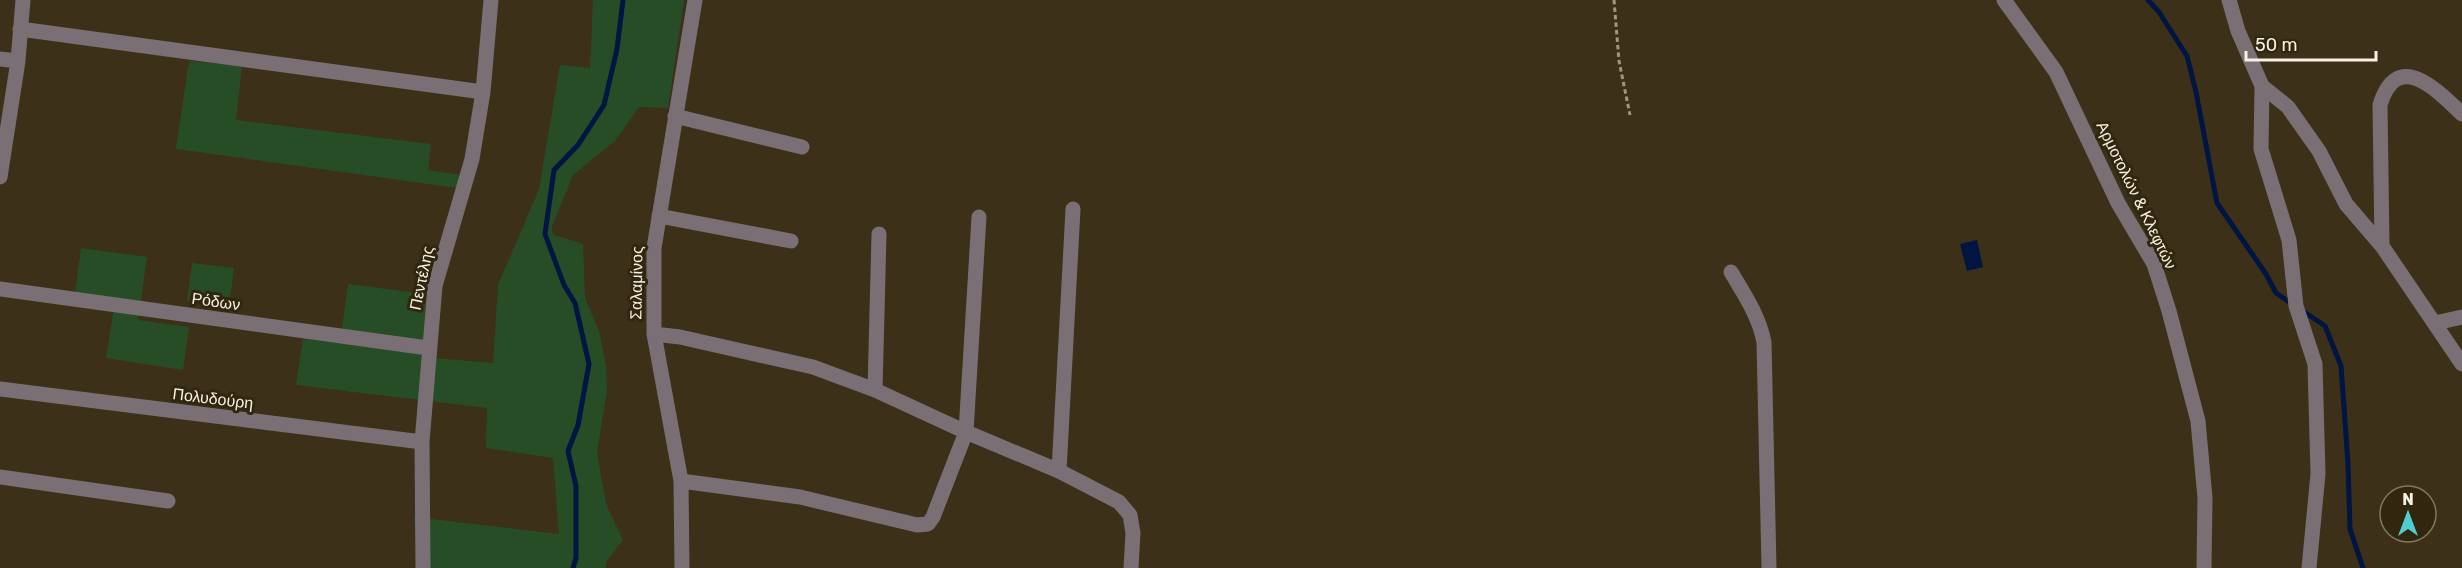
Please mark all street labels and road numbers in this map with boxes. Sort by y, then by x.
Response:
street label: Αρμοτολών & Κλεφτών [2092,118,2181,272]
street label: Πεντέλης [405,244,438,312]
street label: Σαλαμίνος [626,246,647,320]
street label: Ρόδων [190,289,241,314]
street label: Πολυδούρη [172,384,254,413]

